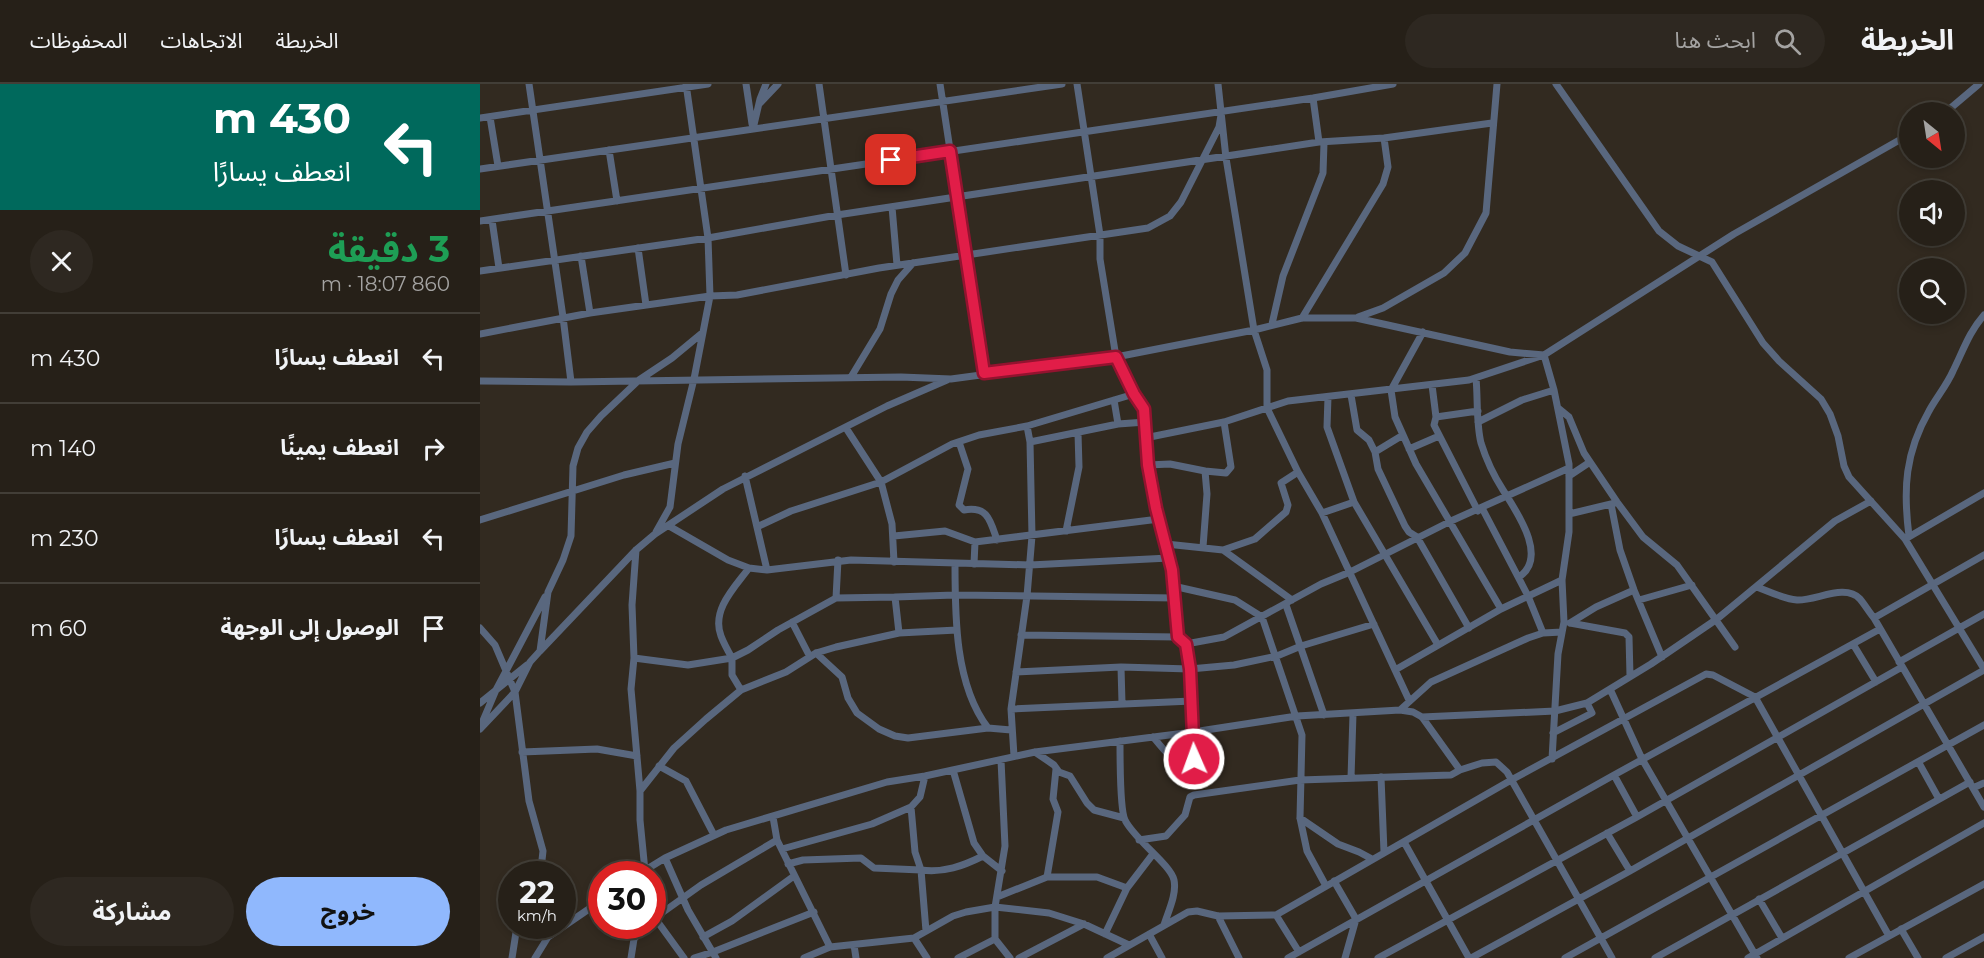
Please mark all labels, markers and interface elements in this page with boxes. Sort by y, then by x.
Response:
search box [1405,14,1825,68]
text: الخريطة [1861,23,1954,57]
icon: search [1771,25,1804,58]
text: ابحث هنا [1674,27,1756,54]
text: المحفوظات [30,28,127,53]
text: الاتجاهات [160,28,242,53]
text: الخريطة [275,28,338,53]
text: 430 m [213,92,351,144]
north arrow [1899,102,1965,168]
map controls [1899,102,1965,324]
icon: left [372,108,450,186]
pin [865,134,916,185]
icon: arrive [874,143,907,176]
text: انعطف يسارًا [213,155,351,188]
button: sound [1899,180,1965,246]
text: 3 دقيقة [328,227,450,271]
button: close [30,230,93,293]
button: search [1899,258,1965,324]
text: 860 m · 18:07 [321,272,450,296]
icon: left [417,342,450,375]
text: انعطف يسارًا [275,344,399,371]
text: 430 m [30,345,100,372]
icon: right [417,432,450,465]
text: انعطف يمينًا [280,434,399,461]
text: 140 m [30,435,96,462]
icon: left [417,522,450,555]
text: انعطف يسارًا [275,524,399,551]
text: 230 m [30,525,99,552]
icon: arrive [417,612,450,645]
text: الوصول إلى الوجهة [220,614,399,641]
text: 60 m [30,615,87,642]
position arrow [1162,727,1226,791]
speed limit sign: 30 [588,861,666,939]
text: 22 [519,874,555,911]
button: مشاركة [30,877,234,946]
button: خروج [246,877,450,946]
text: km/h [517,906,557,925]

